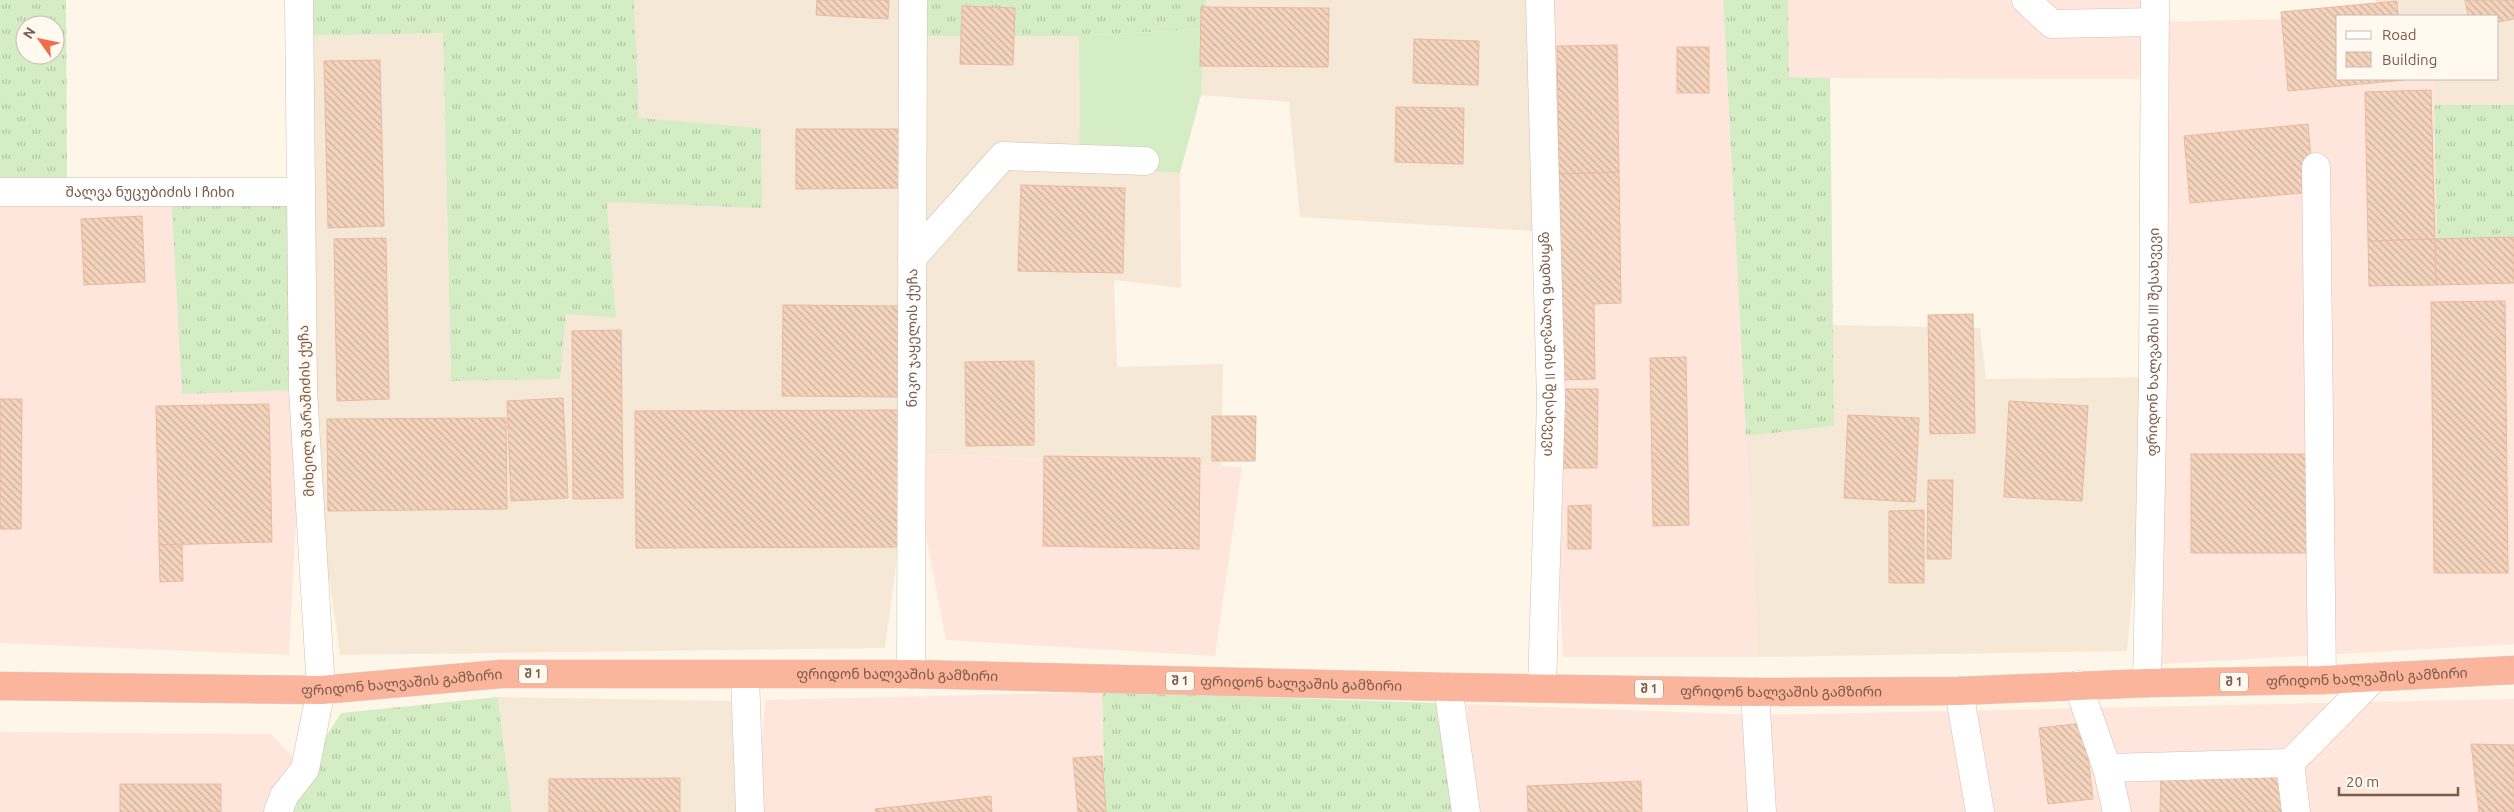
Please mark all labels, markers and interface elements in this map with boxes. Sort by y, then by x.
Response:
north arrow [15,15,65,65]
legend [2336,15,2499,80]
text: N [20,24,39,42]
text: Road [2382,26,2417,43]
text: Building [2382,51,2437,68]
street label: შალვა ნუცუბიძის I ჩიხი [65,184,235,201]
street label: ფრიდონ ხალვაშის III შესახვევი [2143,228,2163,457]
street label: ფრიდონ ხალვაშის II შესახვევი [1537,231,1559,457]
street label: ნიკო ჯაყელის ქუჩა [904,269,921,407]
street label: მიხეილ შარაშიძის ქუჩა [295,325,318,497]
road number: შ 1 [519,664,547,684]
street label: ფრიდონ ხალვაშის გამზირი [2266,664,2468,690]
street label: ფრიდონ ხალვაშის გამზირი [301,666,503,699]
street label: ფრიდონ ხალვაშის გამზირი [796,666,998,684]
road number: შ 1 [1166,671,1194,690]
road number: შ 1 [2220,672,2248,692]
street label: ფრიდონ ხალვაშის გამზირი [1200,673,1402,694]
road number: შ 1 [1635,680,1663,699]
street label: ფრიდონ ხალვაშის გამზირი [1680,683,1882,701]
scale bar [2339,764,2458,796]
text: 20 m [2346,773,2379,790]

